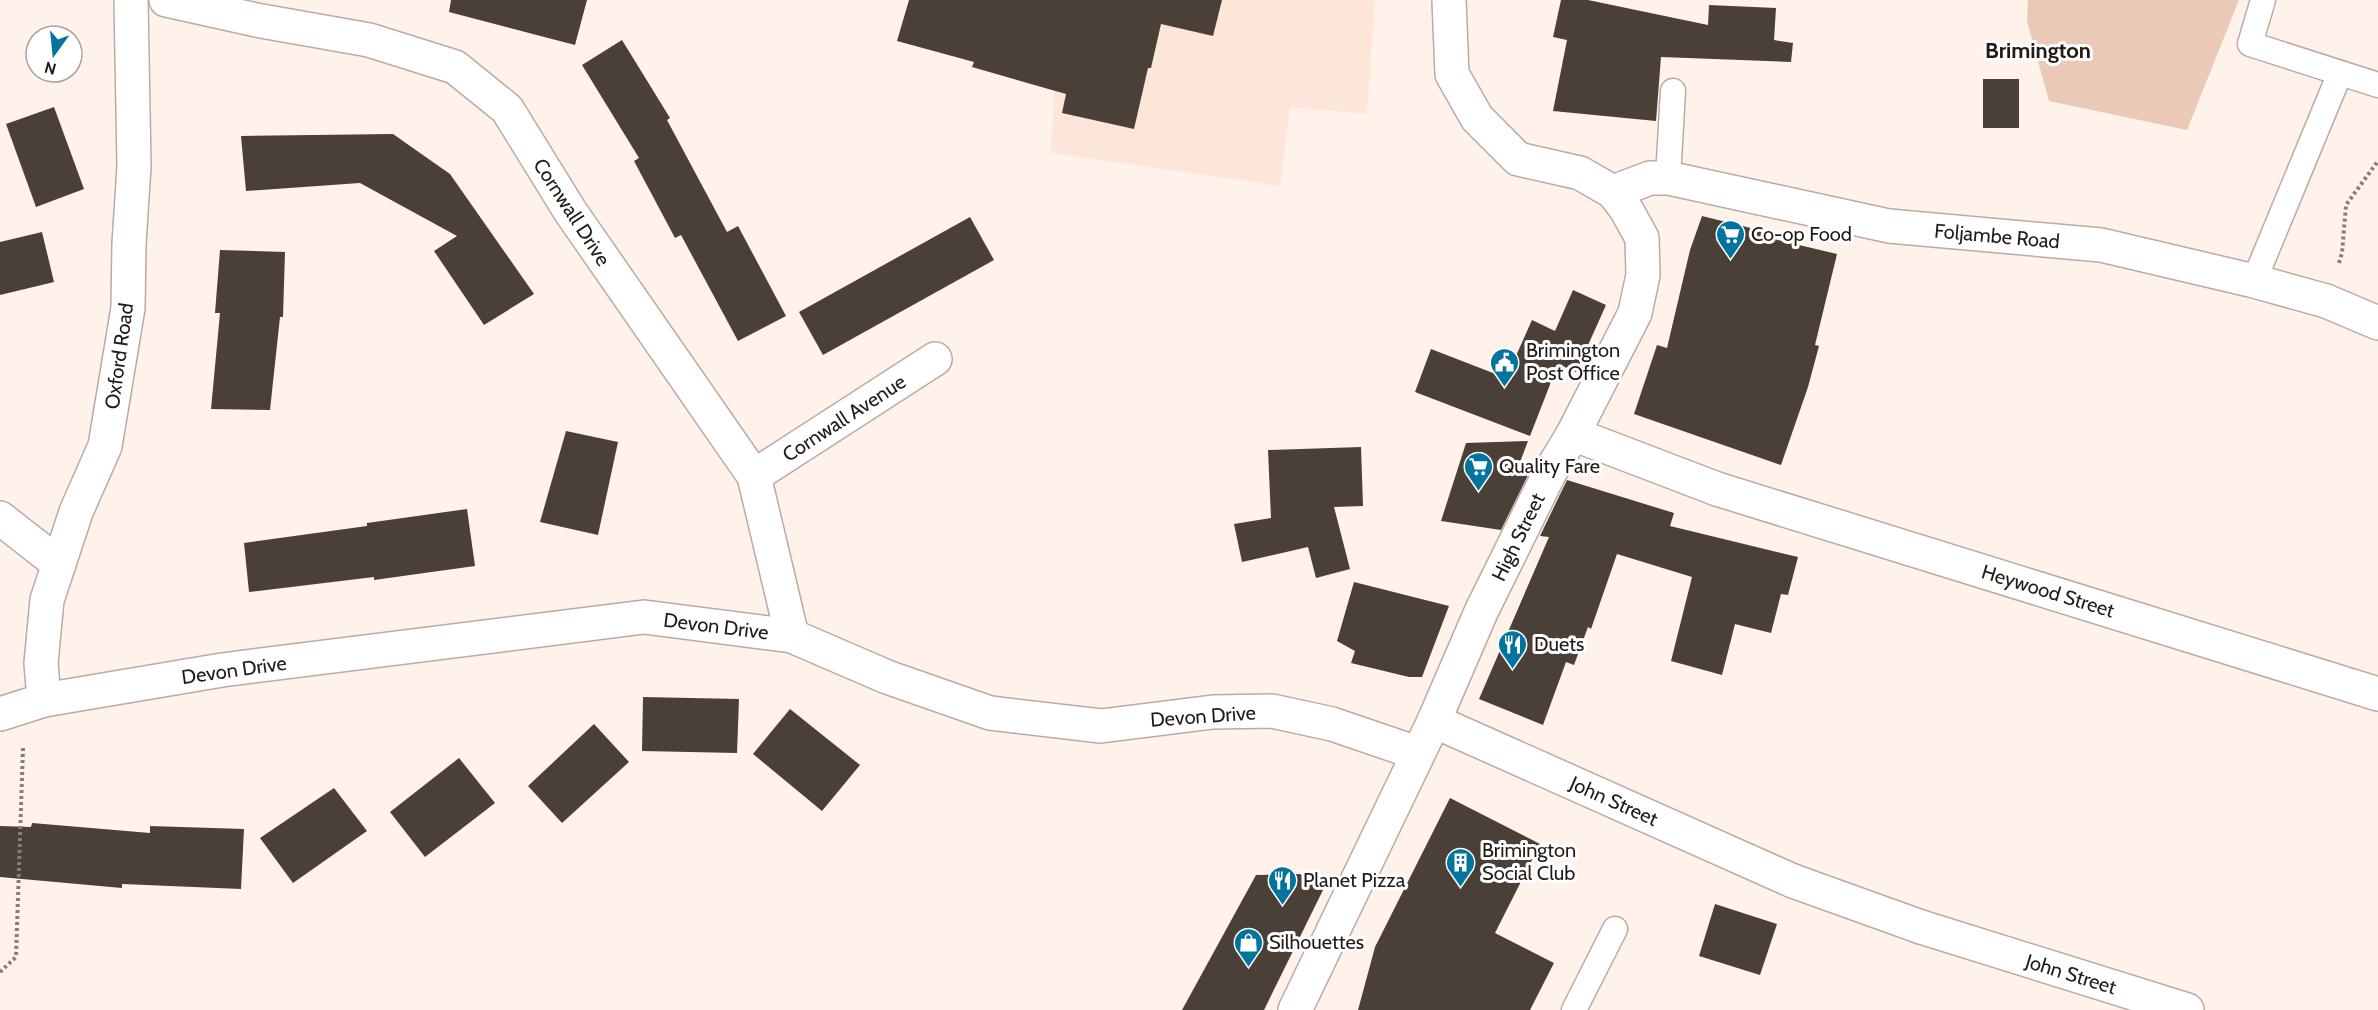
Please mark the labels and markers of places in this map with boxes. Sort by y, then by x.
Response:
supermarket icon: Co-op Food [1714,218,1746,260]
place label: Co-op Food [1751,222,1852,246]
place label: Brimington Post Office [1526,338,1620,385]
public building icon: Brimington Post Office [1489,346,1521,388]
supermarket icon: Quality Fare [1462,450,1494,492]
place label: Quality Fare [1499,454,1600,478]
restaurant icon: Duets [1497,628,1529,670]
place label: Duets [1534,632,1584,656]
place label: Brimington Social Club [1482,838,1576,885]
building icon: Brimington Social Club [1445,846,1477,888]
restaurant icon: Planet Pizza [1266,864,1298,906]
place label: Planet Pizza [1303,868,1406,892]
shop icon: Silhouettes [1232,926,1264,968]
place label: Silhouettes [1269,930,1364,954]

